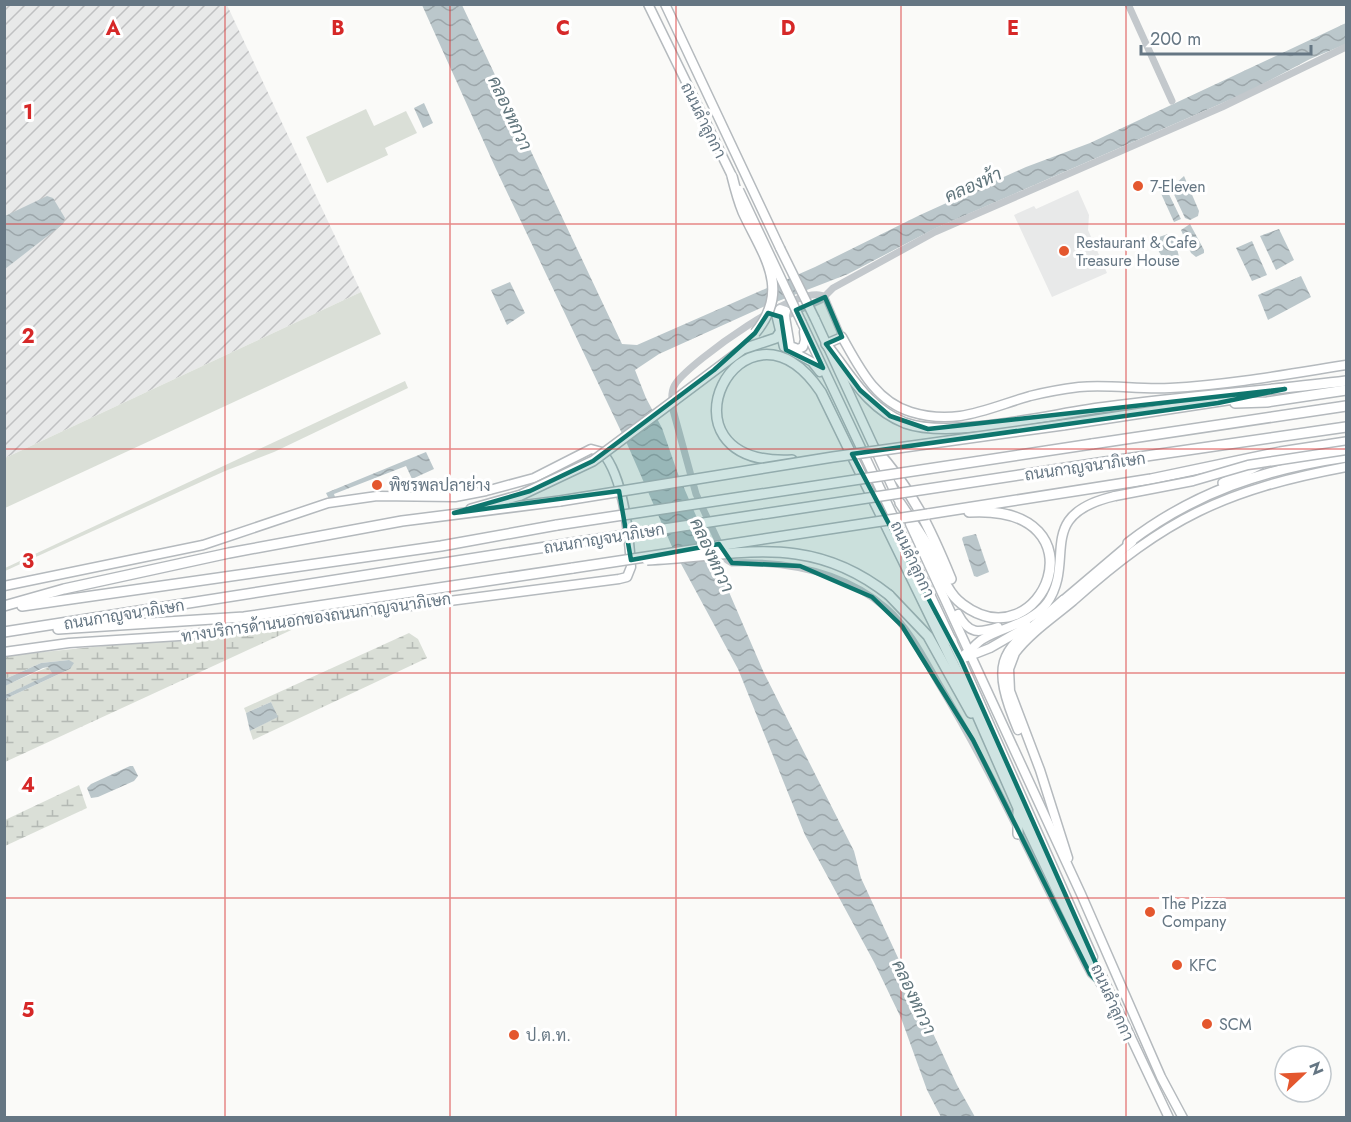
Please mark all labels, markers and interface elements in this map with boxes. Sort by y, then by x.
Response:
text: A [105,14,121,43]
text: B [331,14,345,43]
text: C [556,14,570,43]
text: D [781,14,795,43]
text: E [1007,14,1019,43]
scale bar [1141,18,1310,56]
text: 200 m [1150,26,1201,52]
water label: คลองหกวา [481,71,539,155]
street label: ถนนลำลูกกา [675,78,732,162]
text: 1 [23,98,33,127]
water label: คลองห้า [940,161,1006,209]
place label: 7-Eleven [1150,175,1206,198]
marker: 7-Eleven [1131,179,1145,193]
place label: Restaurant & Cafe Treasure House [1076,231,1197,272]
marker: Restaurant & Cafe Treasure House [1057,244,1071,258]
text: 2 [21,322,35,351]
street label: ถนนกาญจนาภิเษก [1023,447,1147,486]
place label: พิชรพลปลาย่าง [389,474,490,497]
marker: พิชรพลปลาย่าง [370,478,384,492]
water label: คลองหกวา [683,513,741,597]
street label: ถนนลำลูกกา [885,517,940,601]
street label: ถนนกาญจนาภิเษก [542,518,666,559]
text: 3 [22,547,34,576]
street label: ทางบริการด้านนอกของถนนกาญจนาภิเษก [180,587,453,648]
street label: ถนนกาญจนาภิเษก [62,594,186,635]
text: 4 [21,771,35,800]
place label: The Pizza Company [1162,892,1227,933]
marker: The Pizza Company [1143,905,1157,919]
place label: KFC [1189,954,1217,977]
water label: คลองหกวา [885,955,943,1039]
marker: KFC [1170,958,1184,972]
street label: ถนนลำลูกกา [1085,960,1140,1044]
text: 5 [22,996,35,1025]
place label: SCM [1219,1013,1252,1036]
marker: SCM [1200,1017,1214,1031]
place label: ป.ต.ท. [526,1024,571,1047]
marker: ป.ต.ท. [507,1028,521,1042]
north arrow [1273,1044,1333,1104]
text: N [1303,1058,1329,1079]

